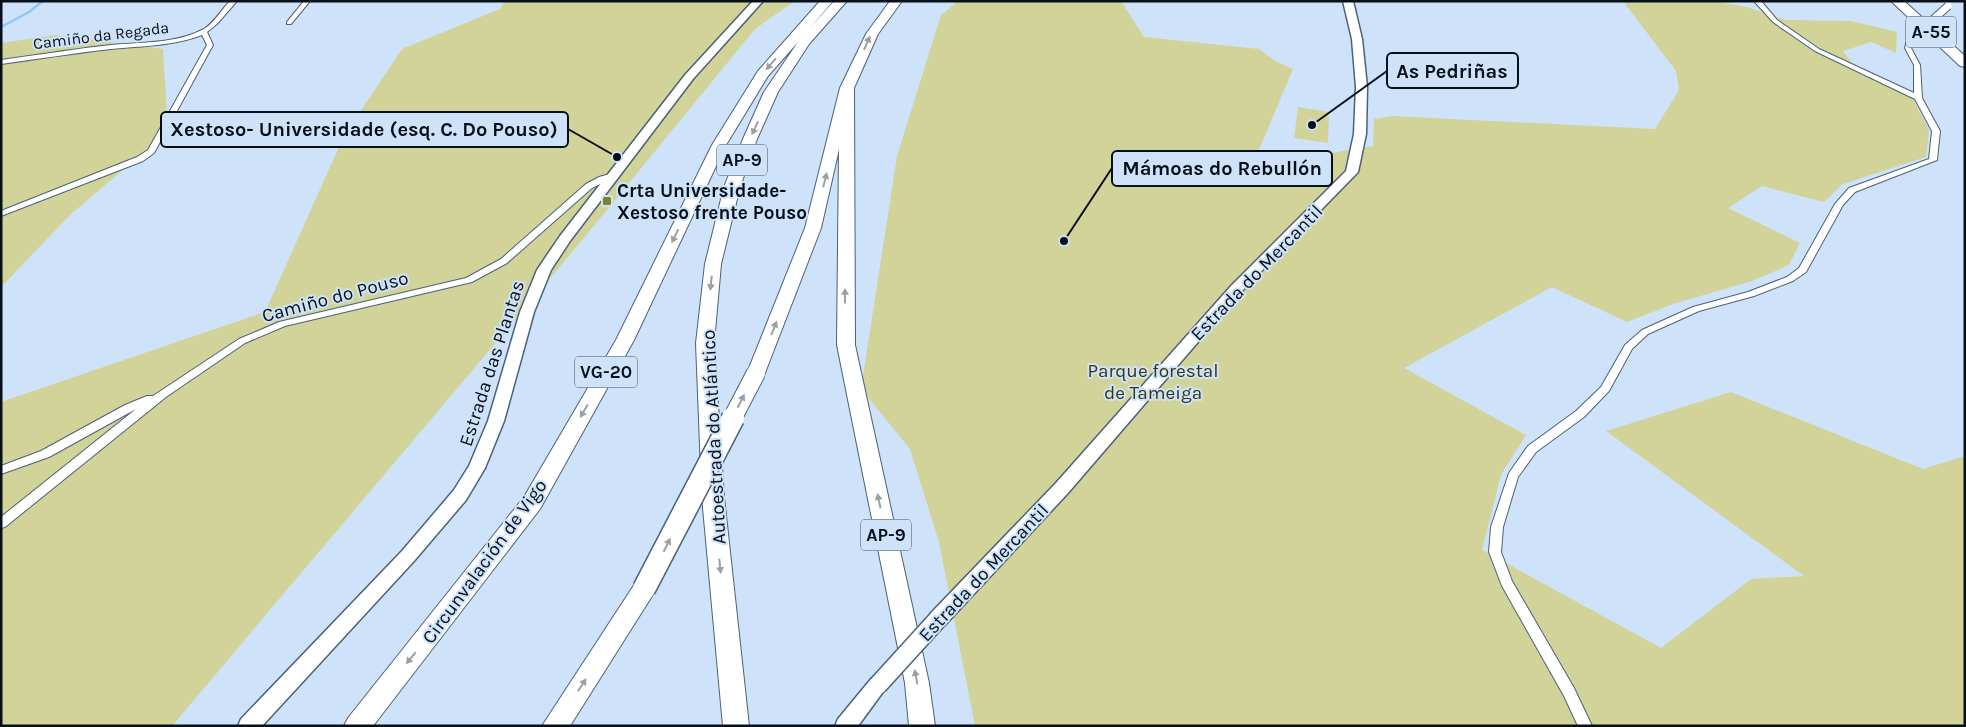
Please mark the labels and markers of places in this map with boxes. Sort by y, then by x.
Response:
callout: As Pedriñas [1387,53,1518,88]
callout: Xestoso- Universidade (esq. C. Do Pouso) [161,112,568,147]
callout: Mámoas do Rebullón [1112,151,1332,186]
place label: Crta Universidade- Xestoso frente Pouso [617,180,807,224]
marker: Crta Universidade- Xestoso frente Pouso [601,195,613,207]

